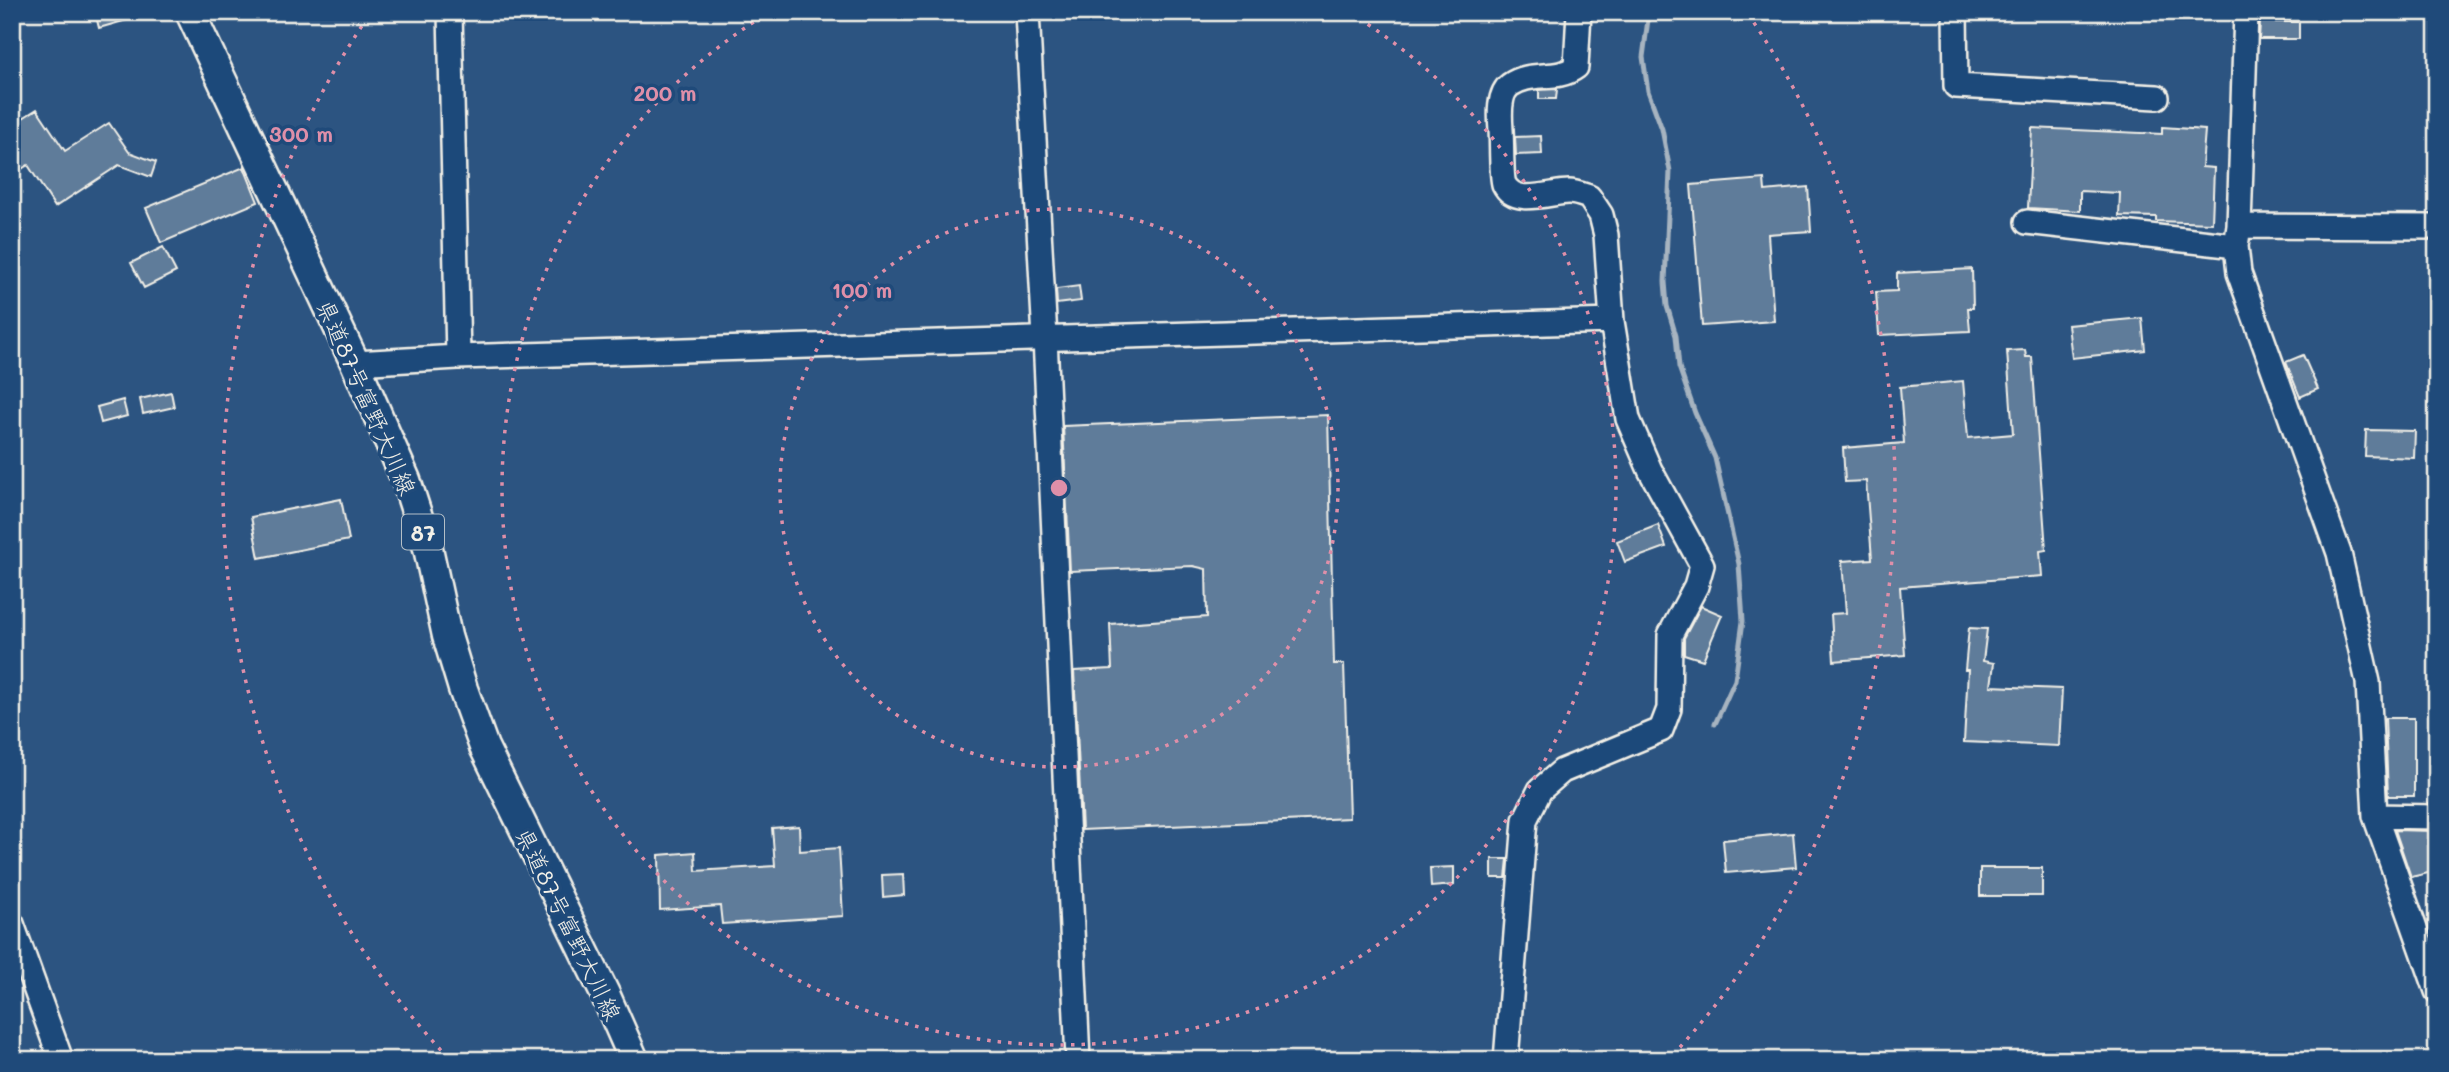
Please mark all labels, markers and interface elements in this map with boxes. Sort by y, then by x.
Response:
text: 200 m [634,79,696,106]
text: 300 m [269,120,333,147]
text: 100 m [832,276,892,303]
street label: 県道87号富野大川線 [310,295,424,499]
centre of rings [1047,476,1071,500]
road number: 87 [402,514,444,550]
street label: 県道87号富野大川線 [509,823,629,1025]

